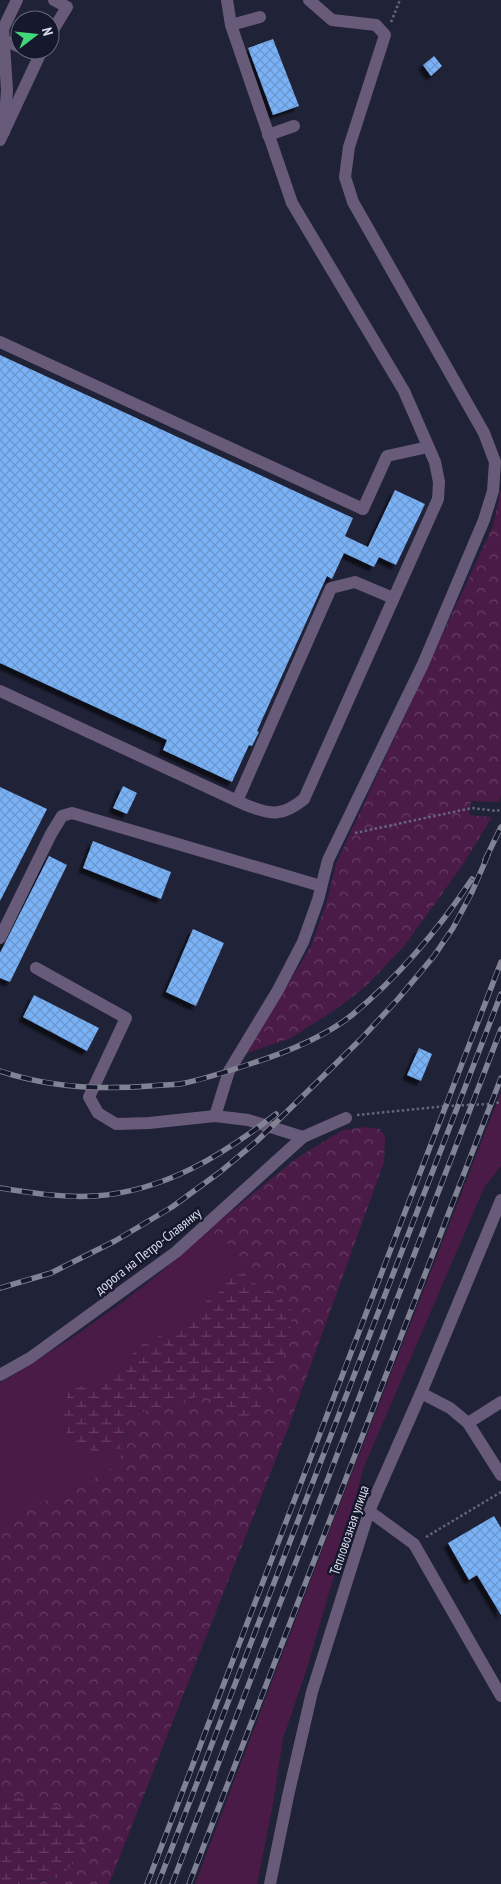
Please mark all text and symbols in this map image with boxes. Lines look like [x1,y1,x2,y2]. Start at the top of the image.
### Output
north arrow [10,10,60,60]
text: N [38,25,57,38]
street label: дорога на Петро-Славянку [91,1203,206,1298]
street label: Тепловозная улица [325,1483,373,1577]

